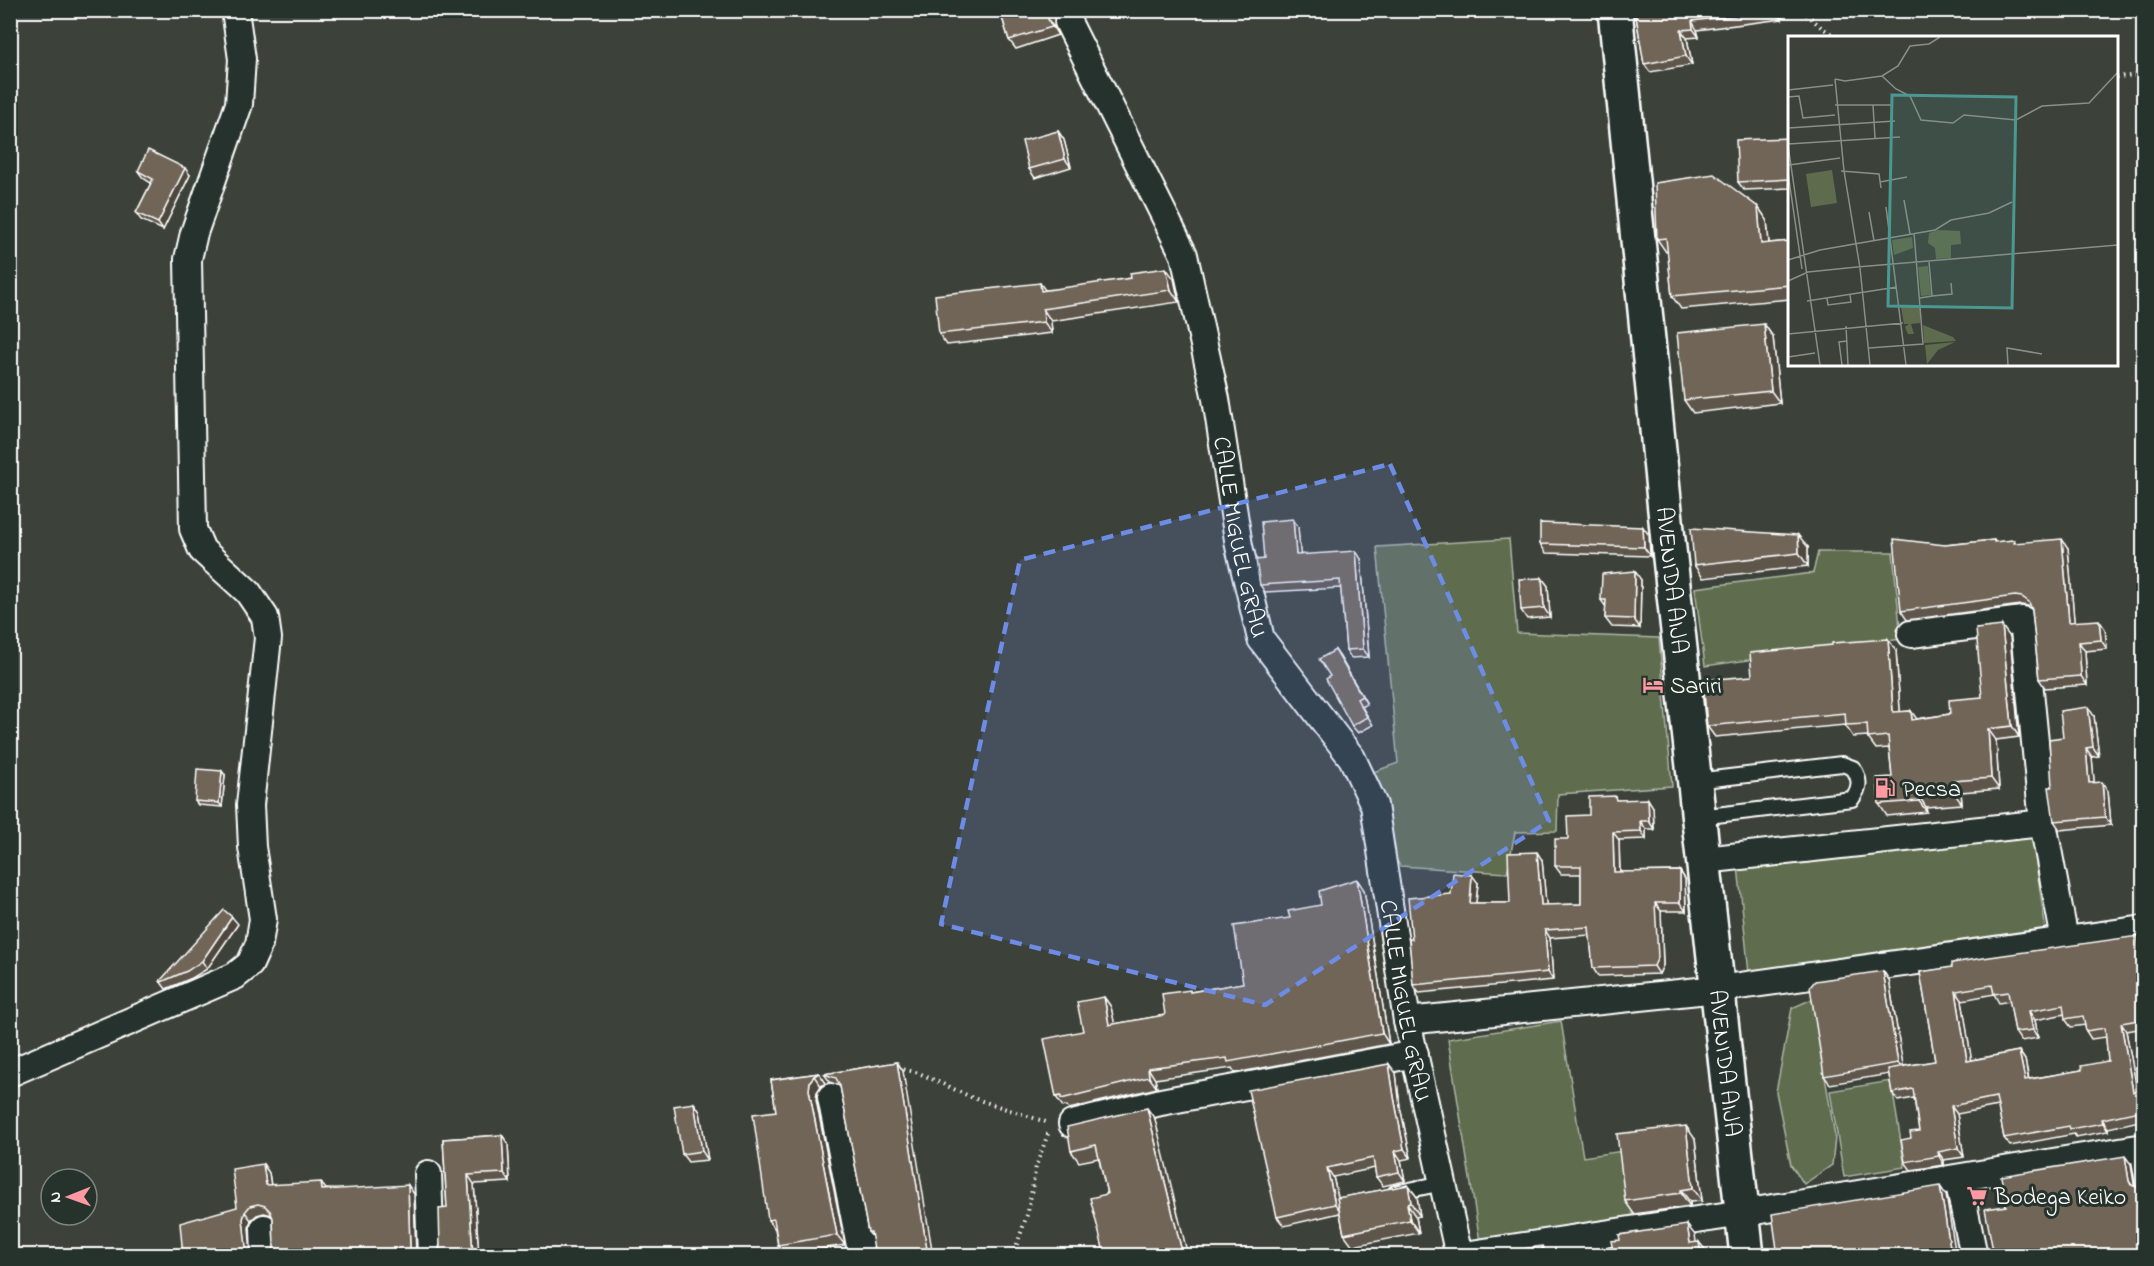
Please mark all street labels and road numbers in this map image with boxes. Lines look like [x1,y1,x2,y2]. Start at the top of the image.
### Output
street label: CALLE MIGUEL GRAU [1202,434,1275,642]
street label: AVENIDA AIJA [1645,505,1695,656]
street label: CALLE MIGUEL GRAU [1369,898,1439,1105]
street label: AVENIDA AIJA [1698,988,1749,1139]

